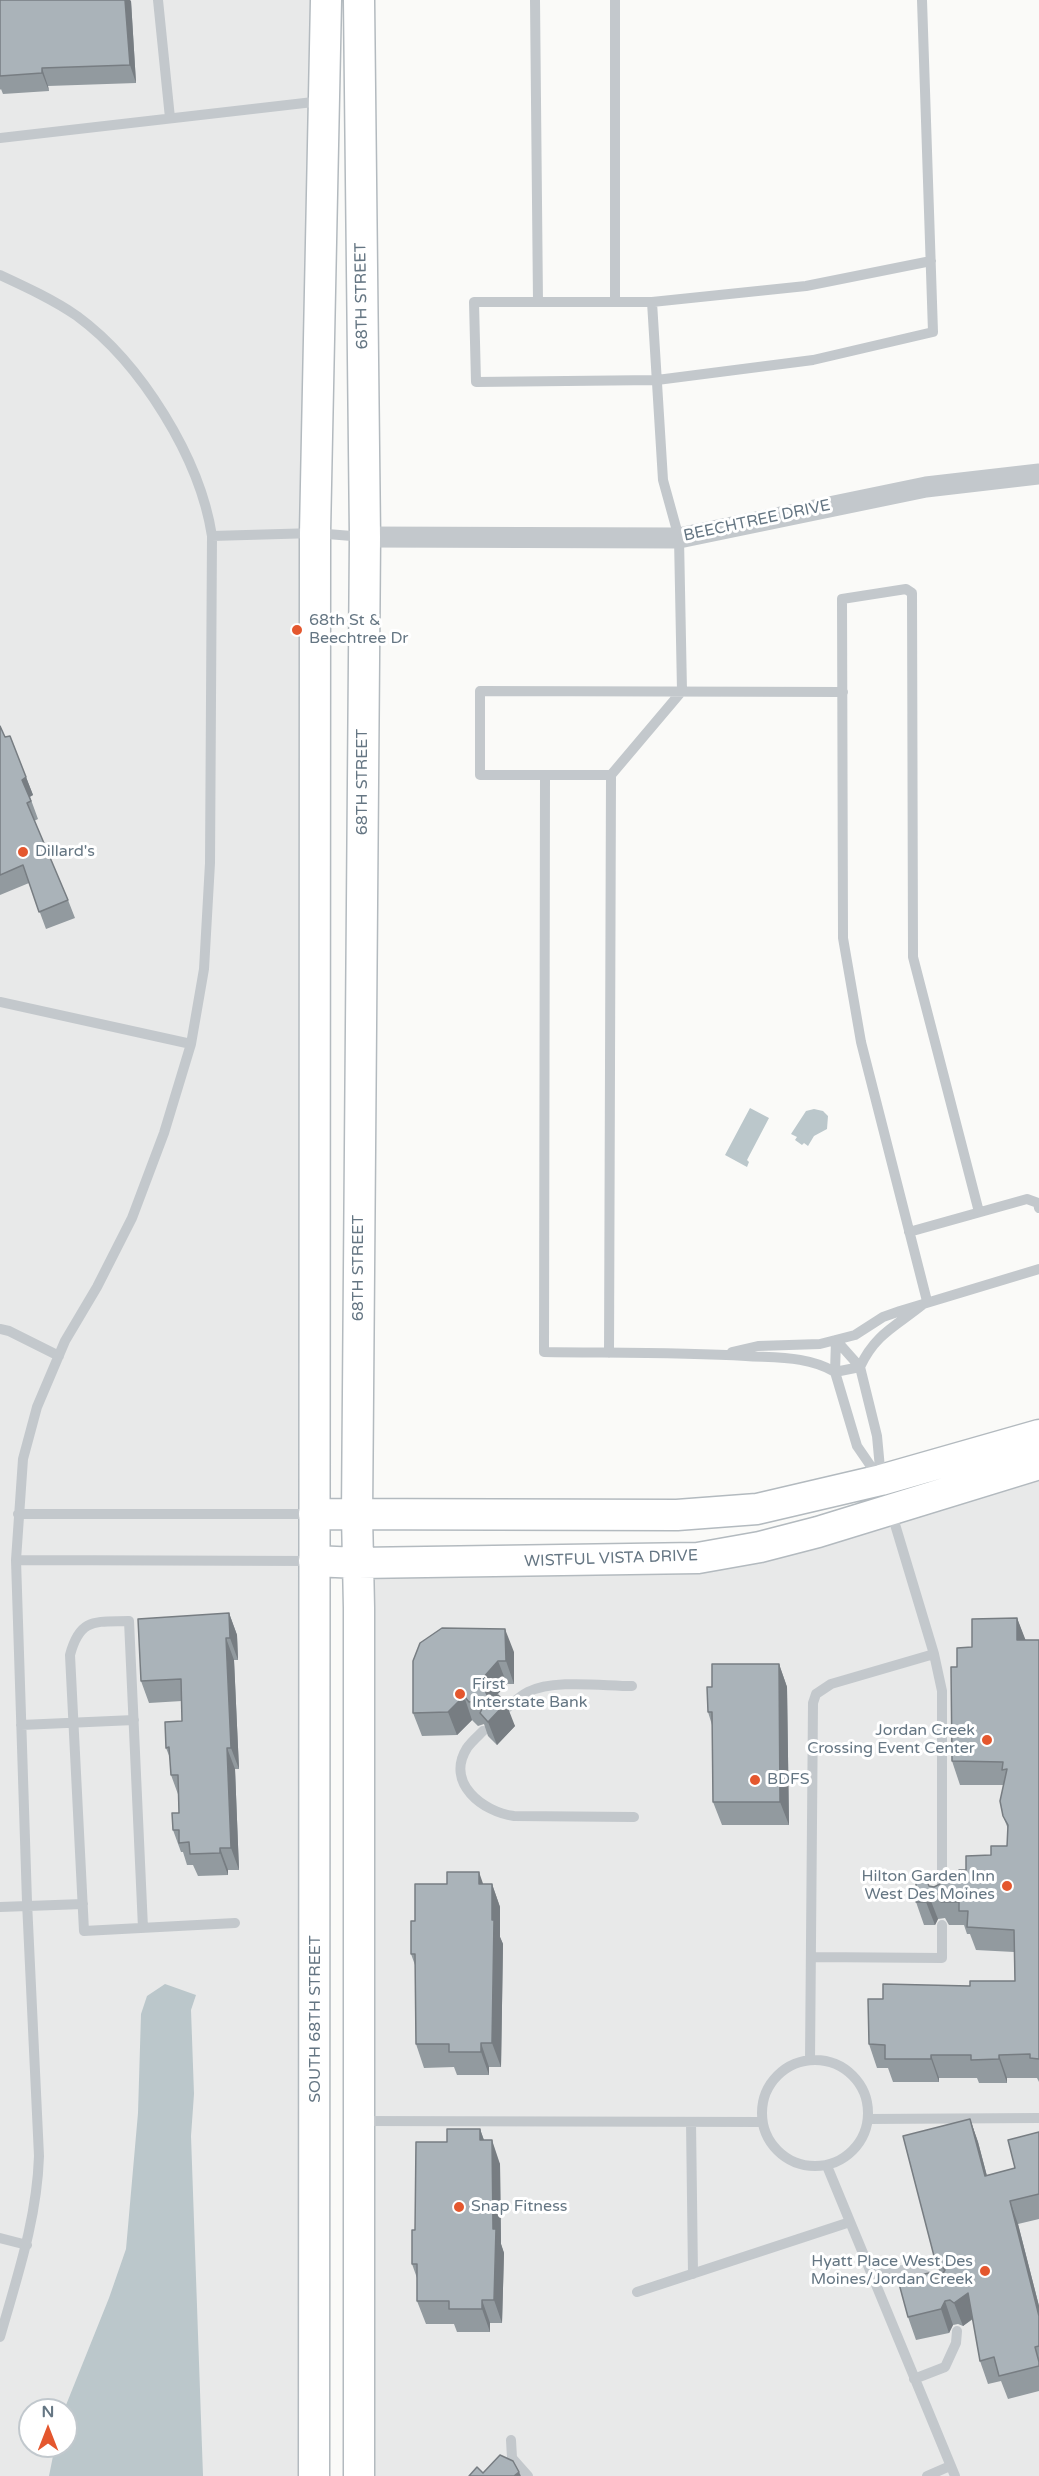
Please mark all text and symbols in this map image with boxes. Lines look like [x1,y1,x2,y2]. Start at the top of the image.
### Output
street label: 68TH STREET [351,243,373,349]
street label: BEECHTREE DRIVE [682,496,832,546]
place label: 68th St & Beechtree Dr [309,611,408,649]
marker: 68th St & Beechtree Dr [290,623,304,637]
street label: 68TH STREET [353,729,373,835]
place label: Dillard's [35,842,95,862]
marker: Dillard's [16,845,30,859]
street label: 68TH STREET [349,1215,369,1321]
street label: WISTFUL VISTA DRIVE [524,1546,698,1572]
place label: First Interstate Bank [472,1675,587,1713]
marker: First Interstate Bank [453,1687,467,1701]
place label: Jordan Creek Crossing Event Center [807,1721,975,1759]
marker: Jordan Creek Crossing Event Center [980,1733,994,1747]
place label: BDFS [767,1770,810,1790]
marker: BDFS [748,1773,762,1787]
place label: Hilton Garden Inn West Des Moines [862,1867,995,1905]
marker: Hilton Garden Inn West Des Moines [1000,1879,1014,1893]
street label: SOUTH 68TH STREET [306,1935,326,2103]
place label: Snap Fitness [471,2197,568,2217]
marker: Snap Fitness [452,2200,466,2214]
place label: Hyatt Place West Des Moines/Jordan Creek [811,2252,973,2290]
marker: Hyatt Place West Des Moines/Jordan Creek [978,2264,992,2278]
north arrow [18,2398,78,2458]
text: N [42,2402,54,2422]

